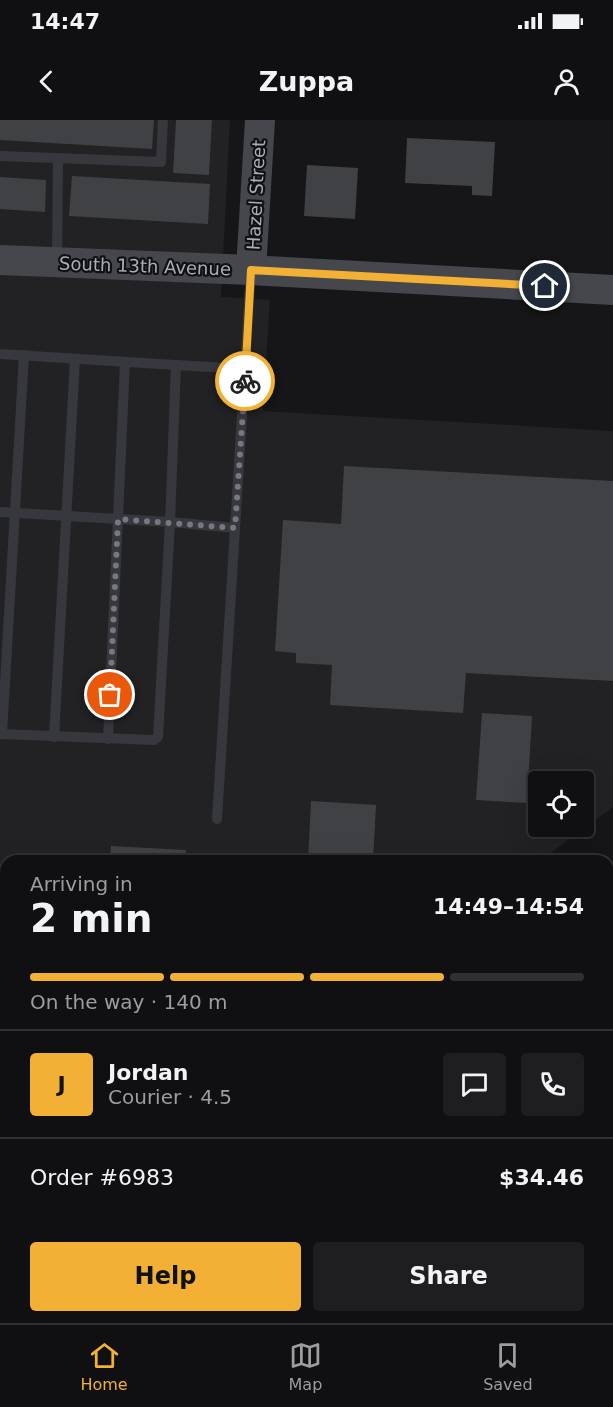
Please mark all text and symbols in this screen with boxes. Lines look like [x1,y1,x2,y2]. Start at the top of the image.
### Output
text: 14:47 [30,9,100,34]
icon: back [30,65,63,98]
icon: person [550,65,583,98]
text: Zuppa [259,66,354,97]
street label: Hazel Street [243,139,269,251]
street label: South 13th Avenue [59,253,231,279]
pin [519,260,570,311]
icon: home [528,269,561,302]
courier [215,351,275,411]
icon: bike [229,365,262,398]
pin [84,669,135,720]
icon: bag [93,678,126,711]
map controls [528,771,594,837]
button: locate [528,771,594,837]
text: Arriving in [30,872,133,896]
text: 14:49–14:54 [433,894,584,919]
text: 2 min [30,896,152,941]
text: On the way · 140 m [30,990,228,1014]
button: chat [443,1053,506,1116]
button: phone [521,1053,584,1116]
text: Jordan [108,1060,188,1085]
text: J [57,1072,66,1097]
text: Courier · 4.5 [108,1085,232,1109]
text: Order #6983 [30,1165,174,1190]
text: $34.46 [499,1165,584,1190]
button: Help [30,1242,301,1311]
button: Share [313,1242,584,1311]
tab: Home [80,1339,128,1394]
tab: Map [289,1339,322,1394]
tab: Saved [483,1339,533,1394]

